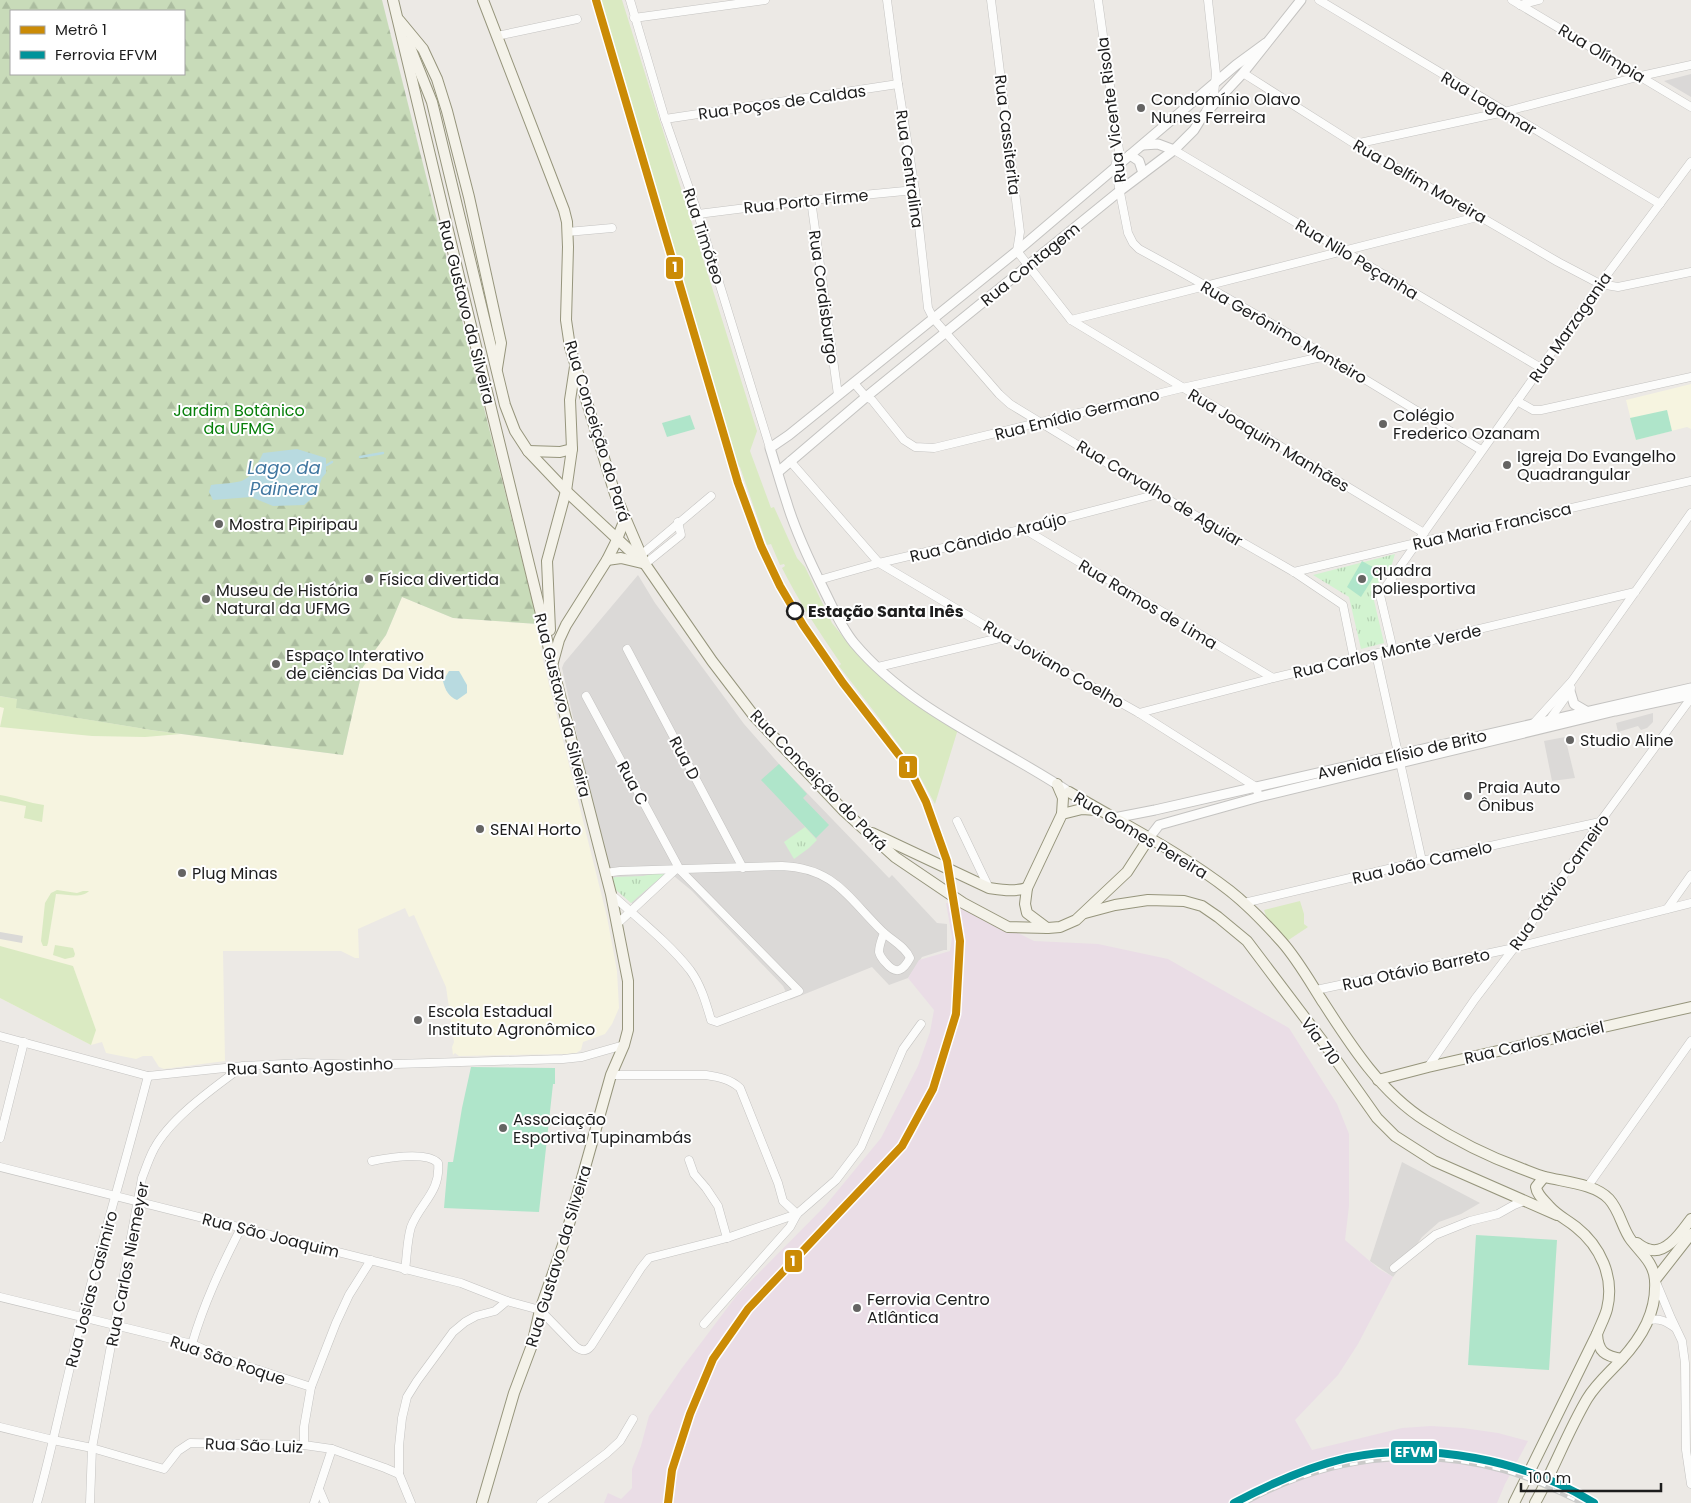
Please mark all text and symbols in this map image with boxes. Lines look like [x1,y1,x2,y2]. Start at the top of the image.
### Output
legend [10,10,185,75]
street label: Rua Olímpia [1554,18,1649,88]
text: Metrô 1 [55,19,107,40]
street label: Rua Vicente Risola [1091,36,1132,184]
text: Ferrovia EFVM [55,44,157,65]
street label: Rua Lagamar [1437,66,1541,141]
street label: Rua Cassiterita [989,74,1026,197]
street label: Rua Poços de Caldas [697,79,867,126]
place label: Condomínio Olavo Nunes Ferreira [1151,88,1301,129]
marker: Condomínio Olavo Nunes Ferreira [1135,102,1147,114]
street label: Rua Centralina [890,108,929,230]
street label: Rua Delfim Moreira [1349,134,1491,229]
street label: Rua Porto Firme [743,184,870,219]
street label: Rua Timóteo [677,185,730,287]
street label: Rua Nilo Peçanha [1291,214,1423,305]
street label: Rua Contagem [976,217,1085,312]
street label: Rua Gustavo da Silveira [432,218,501,407]
street label: Rua Cordisburgo [803,229,844,365]
line badge: 1 [665,256,684,280]
text: 1 [672,257,678,277]
street label: Rua Marzagania [1524,267,1617,387]
street label: Rua Gerônimo Monteiro [1196,275,1371,390]
street label: Rua Conceição do Pará [559,338,636,525]
street label: Rua Emídio Germano [992,383,1162,446]
street label: Rua Joaquim Manhães [1184,383,1354,498]
park label: Jardim Botânico da UFMG [173,399,305,440]
place label: Colégio Frederico Ozanam [1393,404,1540,445]
marker: Colégio Frederico Ozanam [1377,418,1389,430]
street label: Rua Carvalho de Aguiar [1072,435,1247,552]
place label: Igreja Do Evangelho Quadrangular [1517,445,1676,486]
water label: Lago da Painera [247,455,321,501]
marker: Igreja Do Evangelho Quadrangular [1501,459,1513,471]
street label: Rua Maria Francisca [1410,497,1574,556]
street label: Rua Cândido Araújo [907,507,1069,568]
place label: Mostra Pipiripau [229,513,358,536]
marker: Mostra Pipiripau [213,518,225,530]
street label: Rua Ramos de Lima [1074,554,1221,655]
place label: quadra poliesportiva [1372,559,1476,600]
place label: Física divertida [379,568,499,591]
marker: Física divertida [363,573,375,585]
marker: quadra poliesportiva [1356,573,1368,585]
place label: Museu de História Natural da UFMG [216,579,358,620]
marker: Museu de História Natural da UFMG [200,593,212,605]
place label: Estação Santa Inês [808,600,964,623]
marker: Estação Santa Inês [786,602,804,620]
street label: Rua Gustavo da Silveira [528,611,597,800]
street label: Rua Joviano Coelho [979,615,1128,714]
street label: Rua Carlos Monte Verde [1291,619,1484,684]
place label: Espaço Interativo de ciências Da Vida [286,644,445,685]
marker: Espaço Interativo de ciências Da Vida [270,658,282,670]
street label: Rua Conceição do Pará [745,704,892,856]
street label: Avenida Elísio de Brito [1315,724,1489,785]
place label: Studio Aline [1580,729,1674,752]
street label: Rua D [664,732,706,784]
marker: Studio Aline [1564,734,1576,746]
line badge: 1 [898,755,918,779]
street label: Rua C [611,757,654,810]
text: 1 [905,757,911,777]
place label: Praia Auto Ônibus [1478,776,1560,817]
street label: Rua Gomes Pereira [1069,786,1212,885]
marker: Praia Auto Ônibus [1462,790,1474,802]
street label: Rua Otávio Carneiro [1504,810,1615,955]
place label: SENAI Horto [490,818,581,841]
marker: SENAI Horto [474,823,486,835]
street label: Rua João Camelo [1350,835,1494,890]
place label: Plug Minas [192,862,278,885]
marker: Plug Minas [176,867,188,879]
street label: Rua Otávio Barreto [1340,943,1492,996]
place label: Escola Estadual Instituto Agronômico [428,1000,595,1041]
street label: Via 710 [1295,1013,1346,1070]
marker: Escola Estadual Instituto Agronômico [412,1014,424,1026]
street label: Rua Carlos Maciel [1462,1015,1606,1070]
street label: Rua Santo Agostinho [226,1052,394,1081]
place label: Associação Esportiva Tupinambás [513,1108,692,1149]
marker: Associação Esportiva Tupinambás [497,1122,509,1134]
street label: Rua Gustavo da Silveira [520,1162,597,1350]
street label: Rua Carlos Niemeyer [100,1180,155,1348]
street label: Rua São Joaquim [200,1207,342,1264]
street label: Rua Josias Casimiro [59,1208,124,1370]
line badge: 1 [784,1249,803,1273]
text: 1 [790,1251,796,1271]
place label: Ferrovia Centro Atlântica [867,1288,990,1329]
marker: Ferrovia Centro Atlântica [851,1302,863,1314]
street label: Rua São Roque [167,1330,289,1391]
street label: Rua São Luiz [205,1432,303,1459]
line badge: EFVM [1390,1440,1438,1464]
text: EFVM [1395,1442,1433,1462]
scale bar [1521,1460,1661,1492]
text: 100 m [1528,1467,1571,1488]

